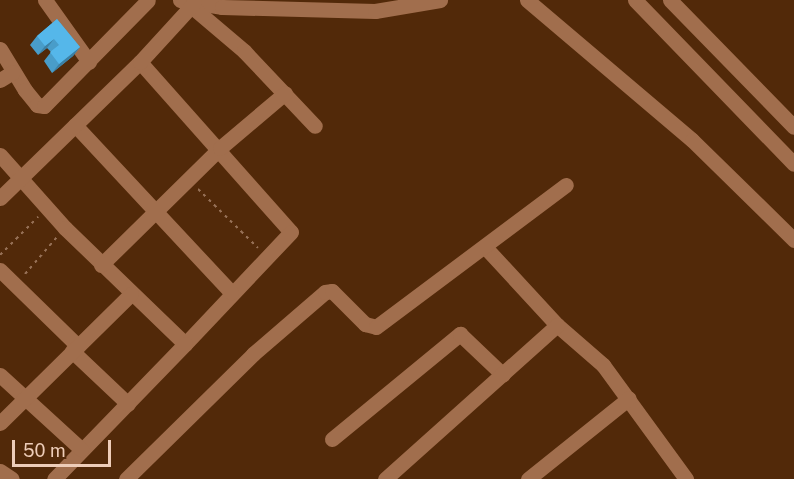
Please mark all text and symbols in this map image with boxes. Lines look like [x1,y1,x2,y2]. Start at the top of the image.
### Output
scale bar [15,428,114,466]
text: 50 m [23,440,66,461]

